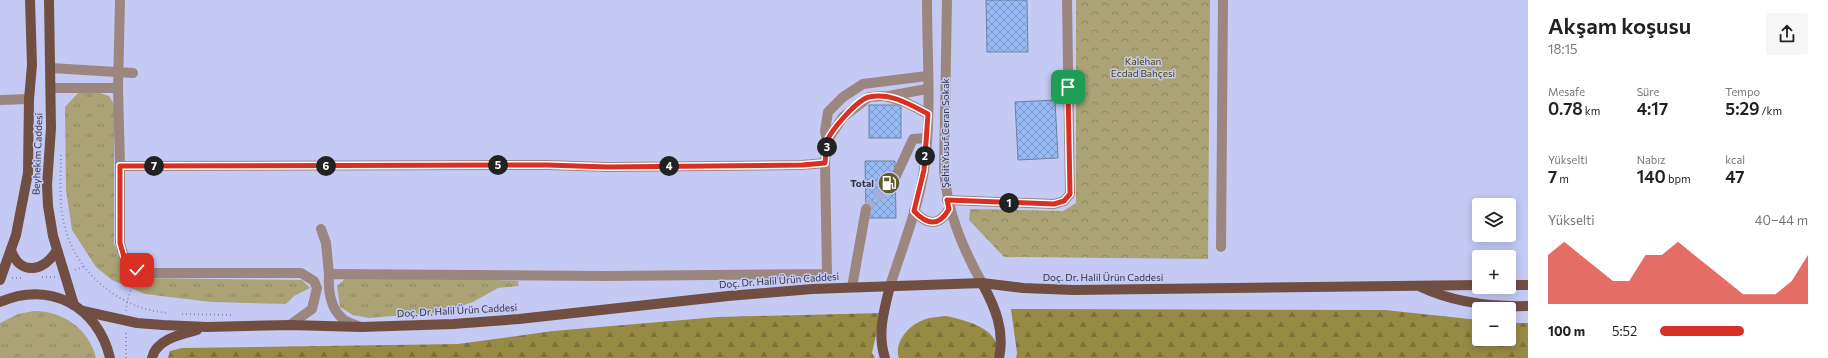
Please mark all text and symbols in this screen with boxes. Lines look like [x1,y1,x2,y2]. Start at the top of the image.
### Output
text: Akşam koşusu [1548,12,1691,39]
button: share [1766,13,1808,55]
text: 18:15 [1548,41,1578,57]
park label: Kalehan Ecdad Bahçesi [1111,55,1175,79]
pin [1051,70,1085,104]
icon: arrive [1057,76,1079,98]
street label: Şehit Yusuf Ceran Sokak [939,78,951,188]
text: Mesafe [1548,85,1585,98]
text: Süre [1637,85,1659,98]
text: Tempo [1725,85,1760,98]
text: 0.78 [1548,98,1583,119]
text: 4:17 [1637,98,1668,119]
text: 5:29 [1725,98,1759,119]
text: km [1583,104,1600,117]
text: /km [1759,104,1782,117]
street label: Beyhekim Caddesi [30,113,44,195]
pin: 3 [817,137,837,157]
text: 3 [824,140,830,153]
pin: 2 [915,146,935,166]
text: 2 [922,149,928,162]
text: Yükselti [1548,153,1588,166]
text: Nabız [1637,153,1666,166]
text: kcal [1725,153,1745,166]
pin: 5 [488,155,508,175]
pin: 7 [144,156,164,176]
pin: 6 [316,156,336,176]
pin: 4 [659,156,679,176]
text: 5 [495,158,501,171]
text: 7 [151,159,157,172]
text: 6 [323,159,329,172]
text: 4 [666,159,672,172]
text: 7 [1548,166,1557,187]
text: 140 [1637,166,1666,187]
text: 47 [1725,166,1745,187]
fuel station icon: Total [876,170,902,196]
text: m [1557,172,1569,185]
text: bpm [1666,172,1691,185]
place label: Total [850,177,874,189]
pin: 1 [999,193,1019,213]
text: 1 [1007,196,1011,209]
map controls [1472,198,1516,346]
button: layers [1472,198,1516,242]
text: Yükselti [1548,212,1595,228]
text: 40–44 m [1755,212,1808,228]
button: + [1472,250,1516,294]
pin [120,253,154,287]
icon: check [126,259,148,281]
street label: Doç. Dr. Halil Ürün Caddesi [718,270,840,290]
street label: Doç. Dr. Halil Ürün Caddesi [1043,271,1163,283]
street label: Doç. Dr. Halil Ürün Caddesi [396,301,518,319]
button: − [1472,302,1516,346]
text: 100 m [1548,323,1585,339]
text: 5:52 [1612,323,1637,339]

